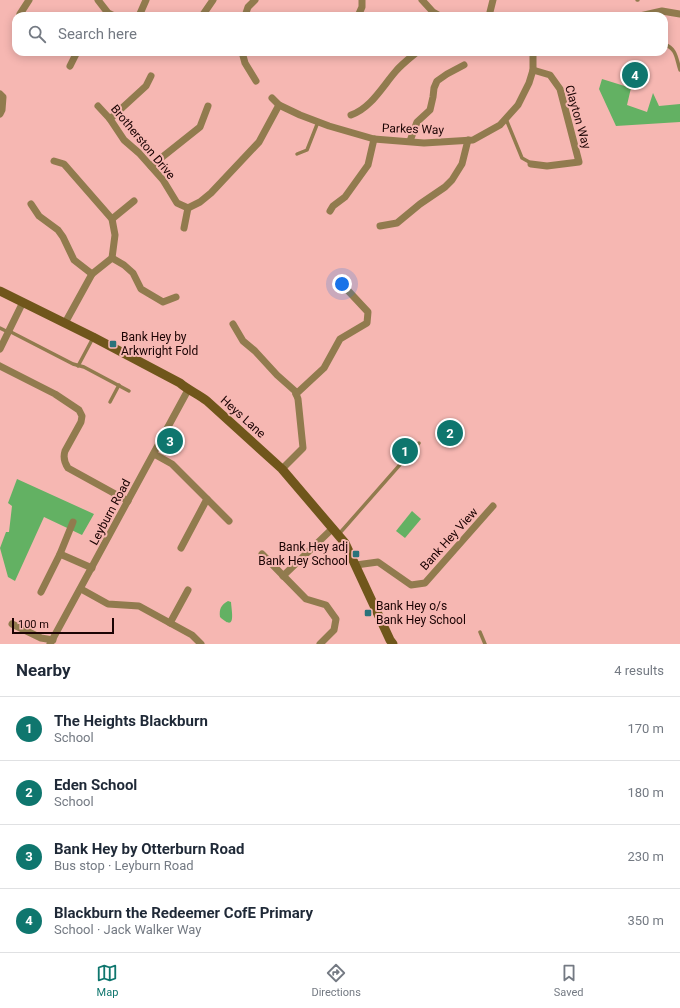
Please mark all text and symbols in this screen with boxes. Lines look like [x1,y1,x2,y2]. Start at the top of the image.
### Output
search box [12,12,668,56]
icon: search [26,23,48,45]
text: Search here [58,25,137,43]
pin: 4 [622,60,648,90]
street label: Clayton Way [562,84,594,151]
street label: Brotherston Drive [108,102,178,182]
street label: Parkes Way [382,121,445,137]
your location [332,274,352,294]
place label: Bank Hey by Arkwright Fold [121,330,198,358]
marker: Bank Hey by Arkwright Fold [108,339,118,349]
street label: Heys Lane [218,393,268,441]
pin: 2 [437,418,463,448]
pin: 3 [157,426,183,456]
pin: 1 [392,436,418,466]
street label: Leyburn Road [87,476,133,548]
street label: Bank Hey View [417,505,481,573]
place label: Bank Hey adj Bank Hey School [258,540,348,568]
marker: Bank Hey adj Bank Hey School [351,549,361,559]
place label: Bank Hey o/s Bank Hey School [376,599,466,627]
marker: Bank Hey o/s Bank Hey School [363,608,373,618]
scale bar [12,616,114,635]
text: 100 m [18,618,49,631]
text: Nearby [16,660,71,680]
text: 4 results [614,663,664,678]
text: The Heights Blackburn [54,712,208,730]
text: 1 [25,721,33,736]
text: 170 m [627,721,664,736]
text: School [54,730,94,745]
text: Eden School [54,776,137,794]
text: 2 [25,785,33,800]
text: 180 m [627,785,664,800]
text: School [54,794,94,809]
text: Bank Hey by Otterburn Road [54,840,244,858]
text: 3 [25,849,33,864]
text: 230 m [627,849,664,864]
text: Bus stop · Leyburn Road [54,858,194,873]
text: Blackburn the Redeemer CofE Primary [54,904,313,922]
text: 4 [25,913,33,928]
text: 350 m [627,913,664,928]
text: School · Jack Walker Way [54,922,201,937]
tab: Map [96,962,118,999]
tab: Directions [311,962,361,999]
tab: Saved [554,962,584,999]

